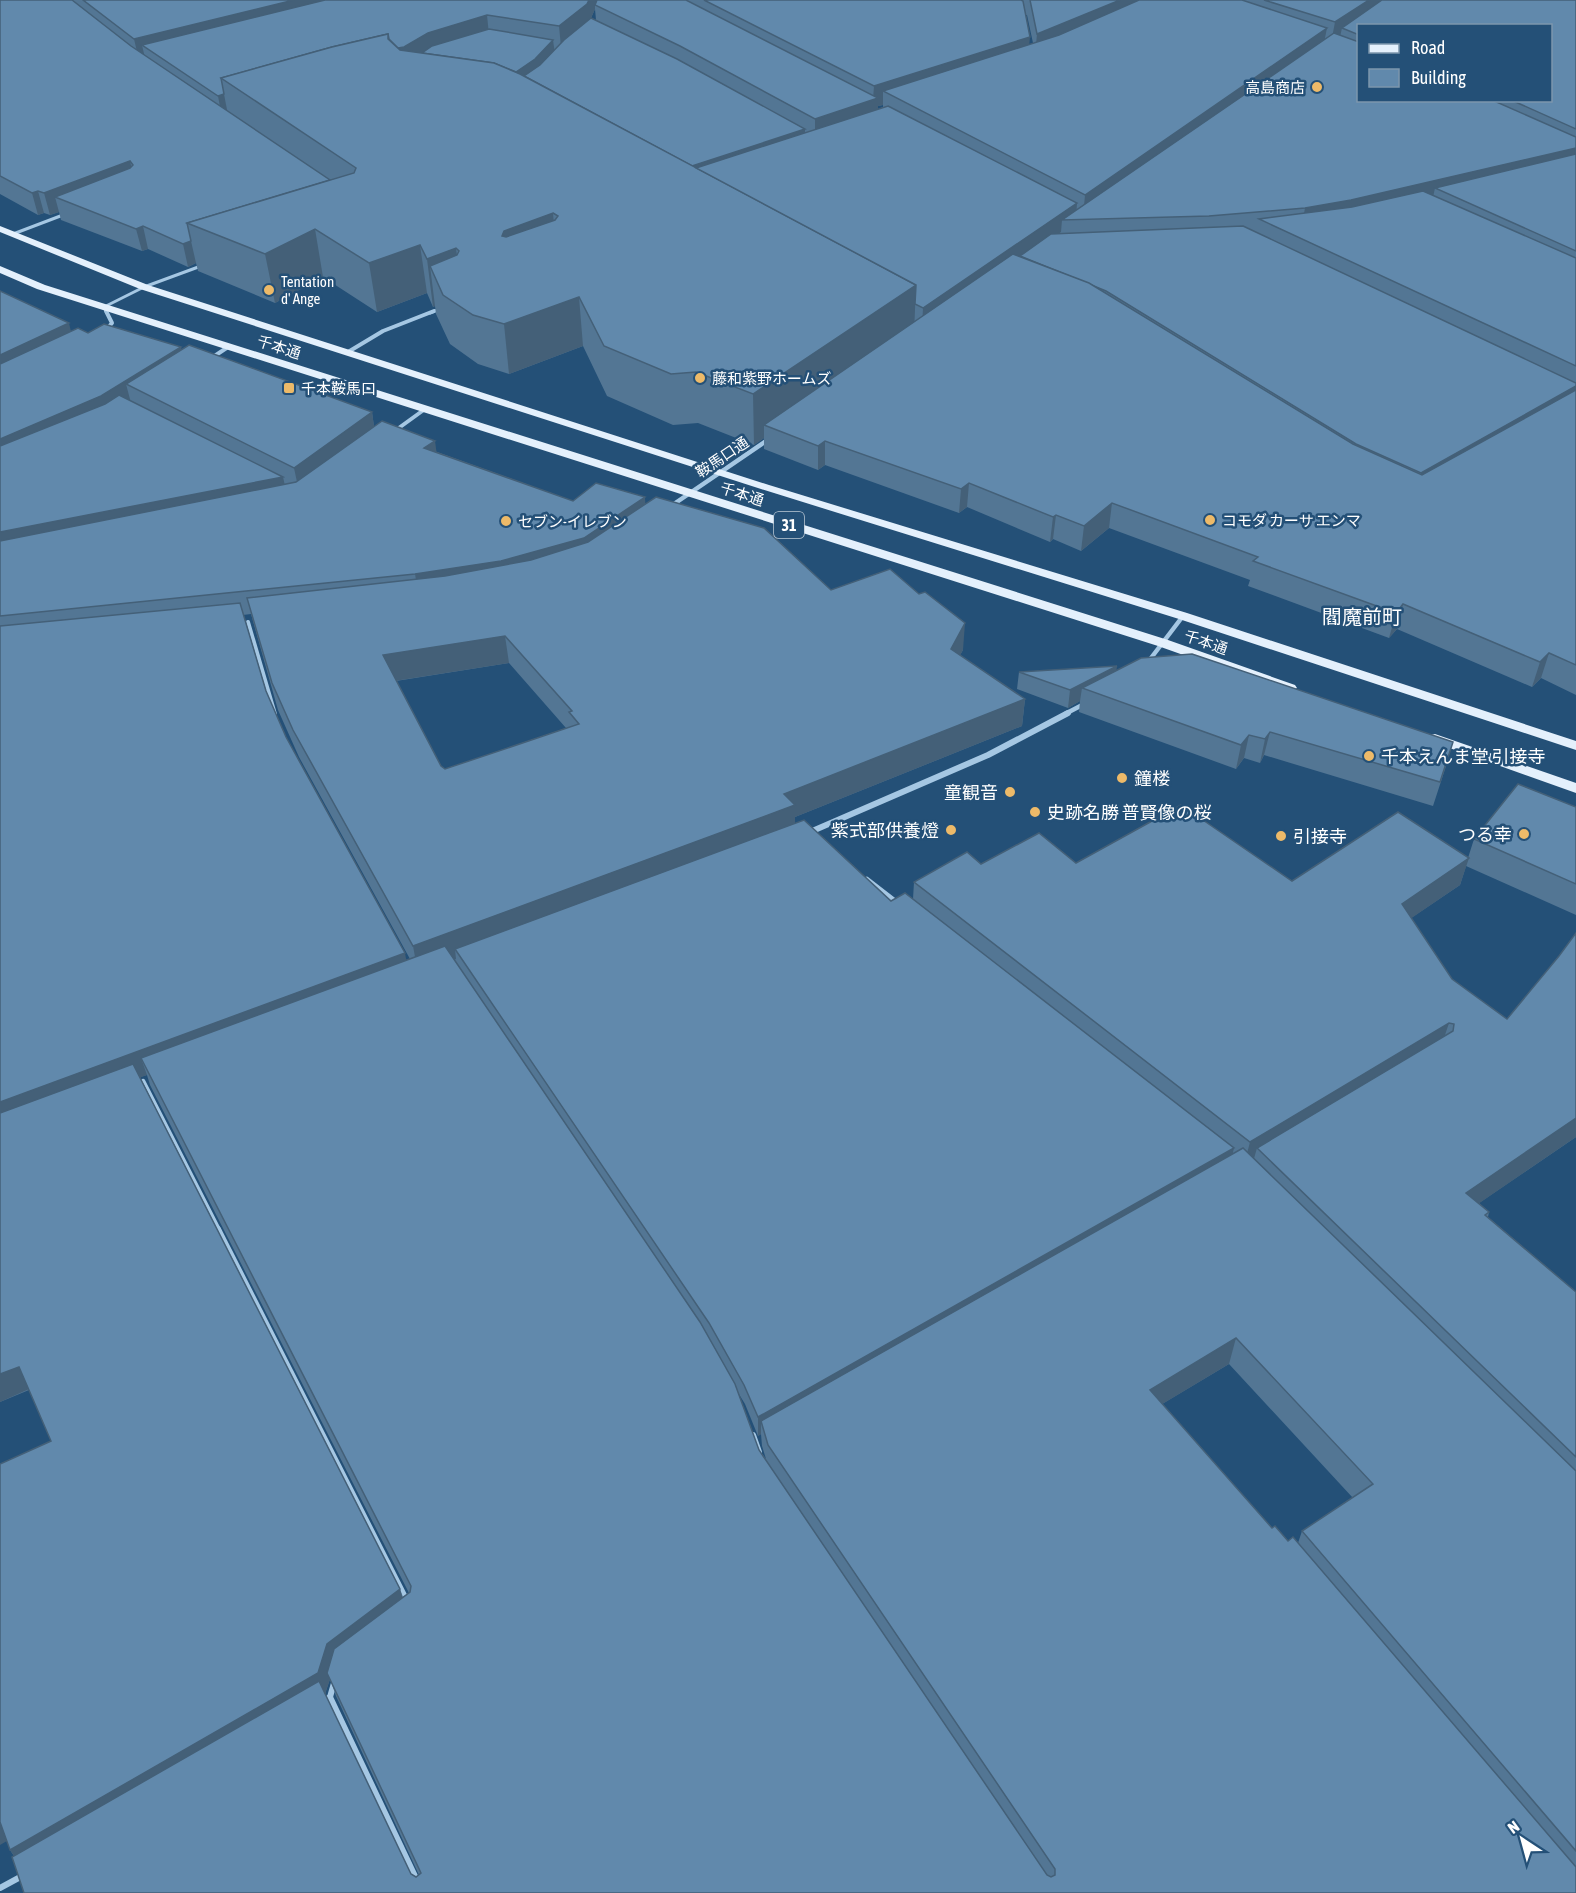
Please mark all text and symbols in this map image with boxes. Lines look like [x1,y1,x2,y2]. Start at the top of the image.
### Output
legend [1357,24,1552,102]
text: Road [1411,37,1445,58]
text: Building [1411,67,1466,88]
place label: 高島商店 [1245,79,1305,96]
marker: 高島商店 [1310,80,1324,94]
place label: Tentation d' Ange [281,273,334,307]
marker: Tentation d' Ange [262,283,276,297]
street label: 千本通 [255,332,303,362]
place label: 藤和紫野ホームズ [712,370,832,387]
marker: 藤和紫野ホームズ [693,371,707,385]
place label: 千本鞍馬口 [301,380,376,397]
marker: 千本鞍馬口 [282,381,296,395]
street label: 鞍馬口通 [692,433,752,481]
street label: 千本通 [718,479,766,509]
road number: 31 [774,512,804,538]
place label: コモダ カーサ エンマ [1222,512,1361,529]
place label: セブン-イレブン [518,513,627,530]
marker: コモダ カーサ エンマ [1203,513,1217,527]
marker: セブン-イレブン [499,514,513,528]
district label: 閻魔前町 [1322,605,1402,628]
street label: 千本通 [1182,627,1230,657]
place label: 千本えんま堂 引接寺 [1381,746,1545,767]
marker: 千本えんま堂 引接寺 [1362,749,1376,763]
place label: 鐘楼 [1134,768,1170,789]
marker: 鐘楼 [1115,771,1129,785]
place label: 童観音 [944,782,998,803]
marker: 童観音 [1003,785,1017,799]
place label: 史跡名勝 普賢像の桜 [1047,802,1211,823]
marker: 史跡名勝 普賢像の桜 [1028,805,1042,819]
place label: 紫式部供養燈 [831,820,939,841]
marker: 紫式部供養燈 [944,823,958,837]
place label: つる幸 [1458,824,1512,845]
place label: 引接寺 [1293,826,1347,847]
marker: つる幸 [1517,827,1531,841]
marker: 引接寺 [1274,829,1288,843]
north arrow [1492,1809,1552,1869]
text: N [1504,1817,1522,1837]

